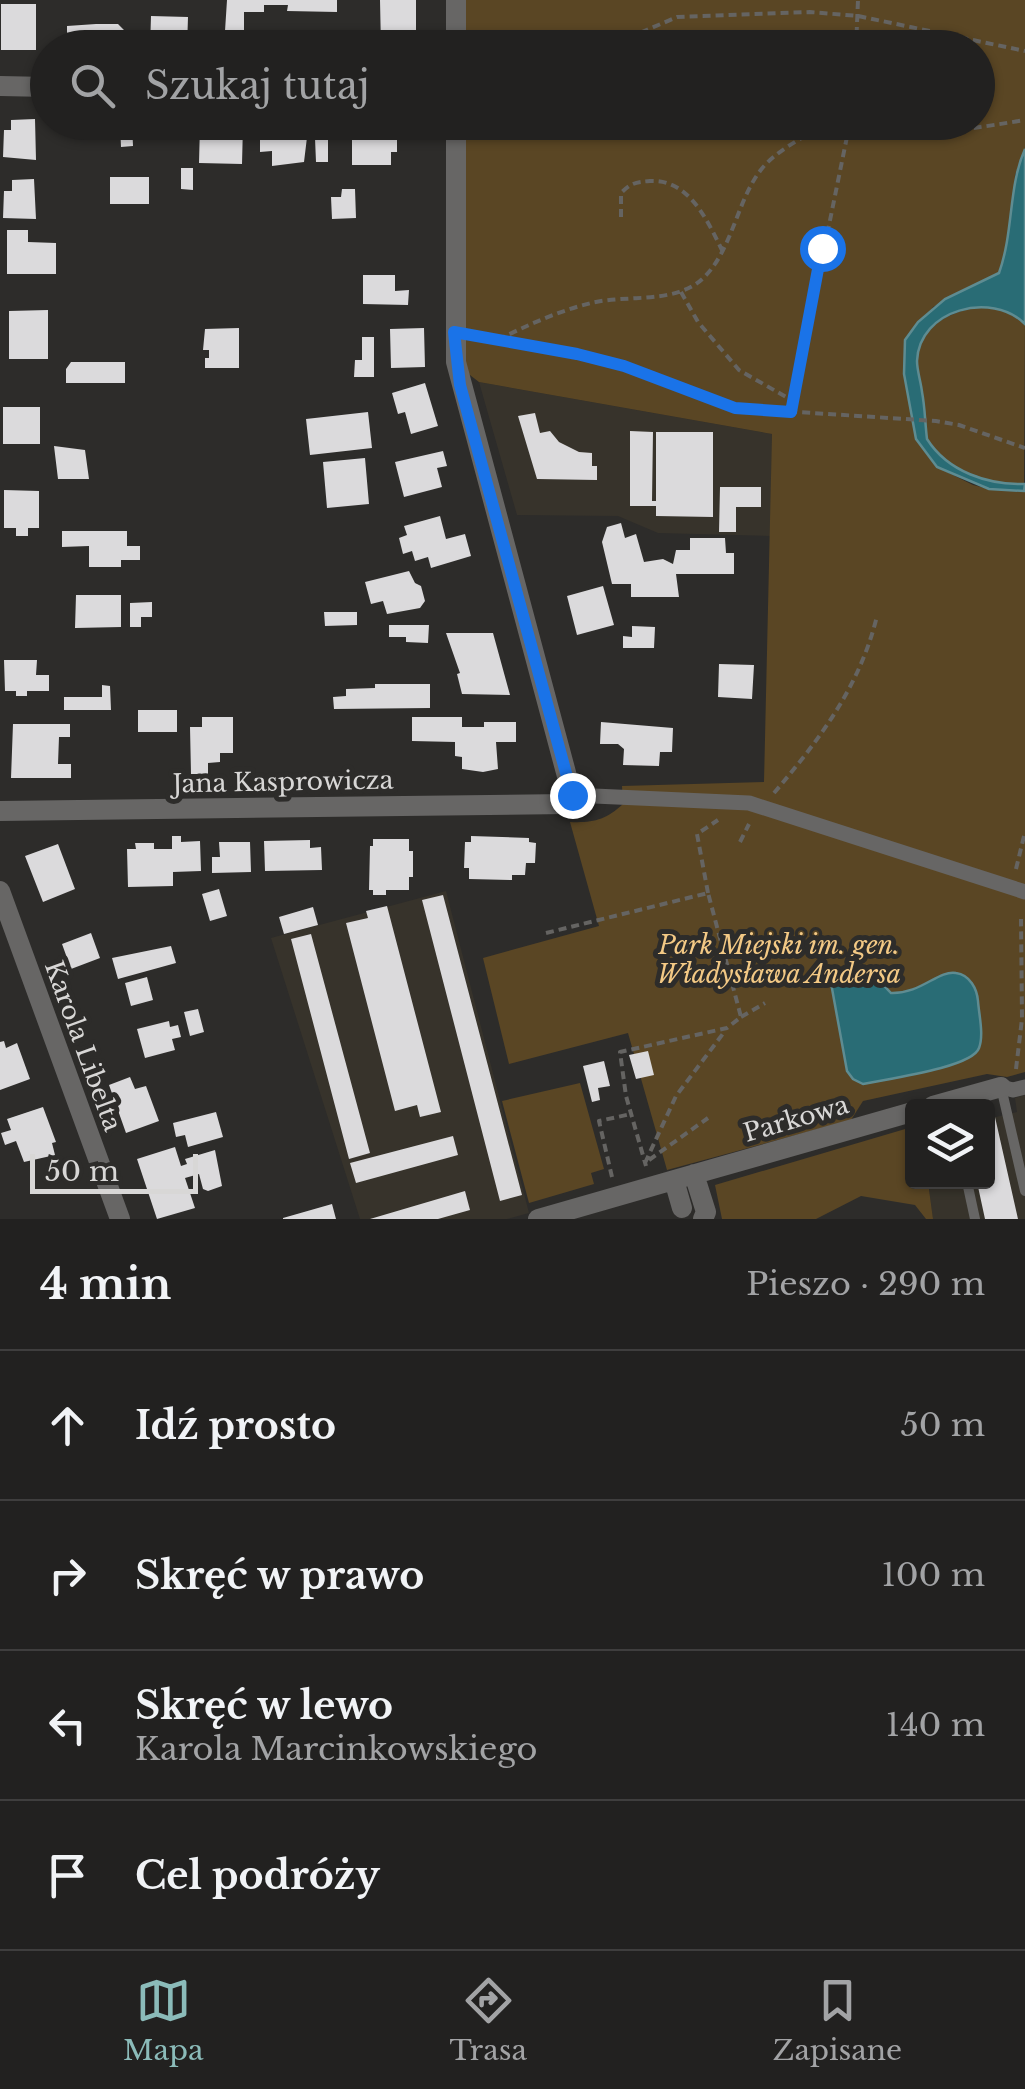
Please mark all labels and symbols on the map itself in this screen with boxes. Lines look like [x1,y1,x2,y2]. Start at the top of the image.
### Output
route start [800,226,846,272]
street label: Jana Kasprowicza [169,765,394,799]
route end [550,773,596,819]
park label: Park Miejski im. gen. Władysława Andersa [657,930,901,990]
street label: Karola Libelta [38,957,128,1136]
street label: Parkowa [740,1089,852,1149]
scale bar [30,1149,198,1194]

